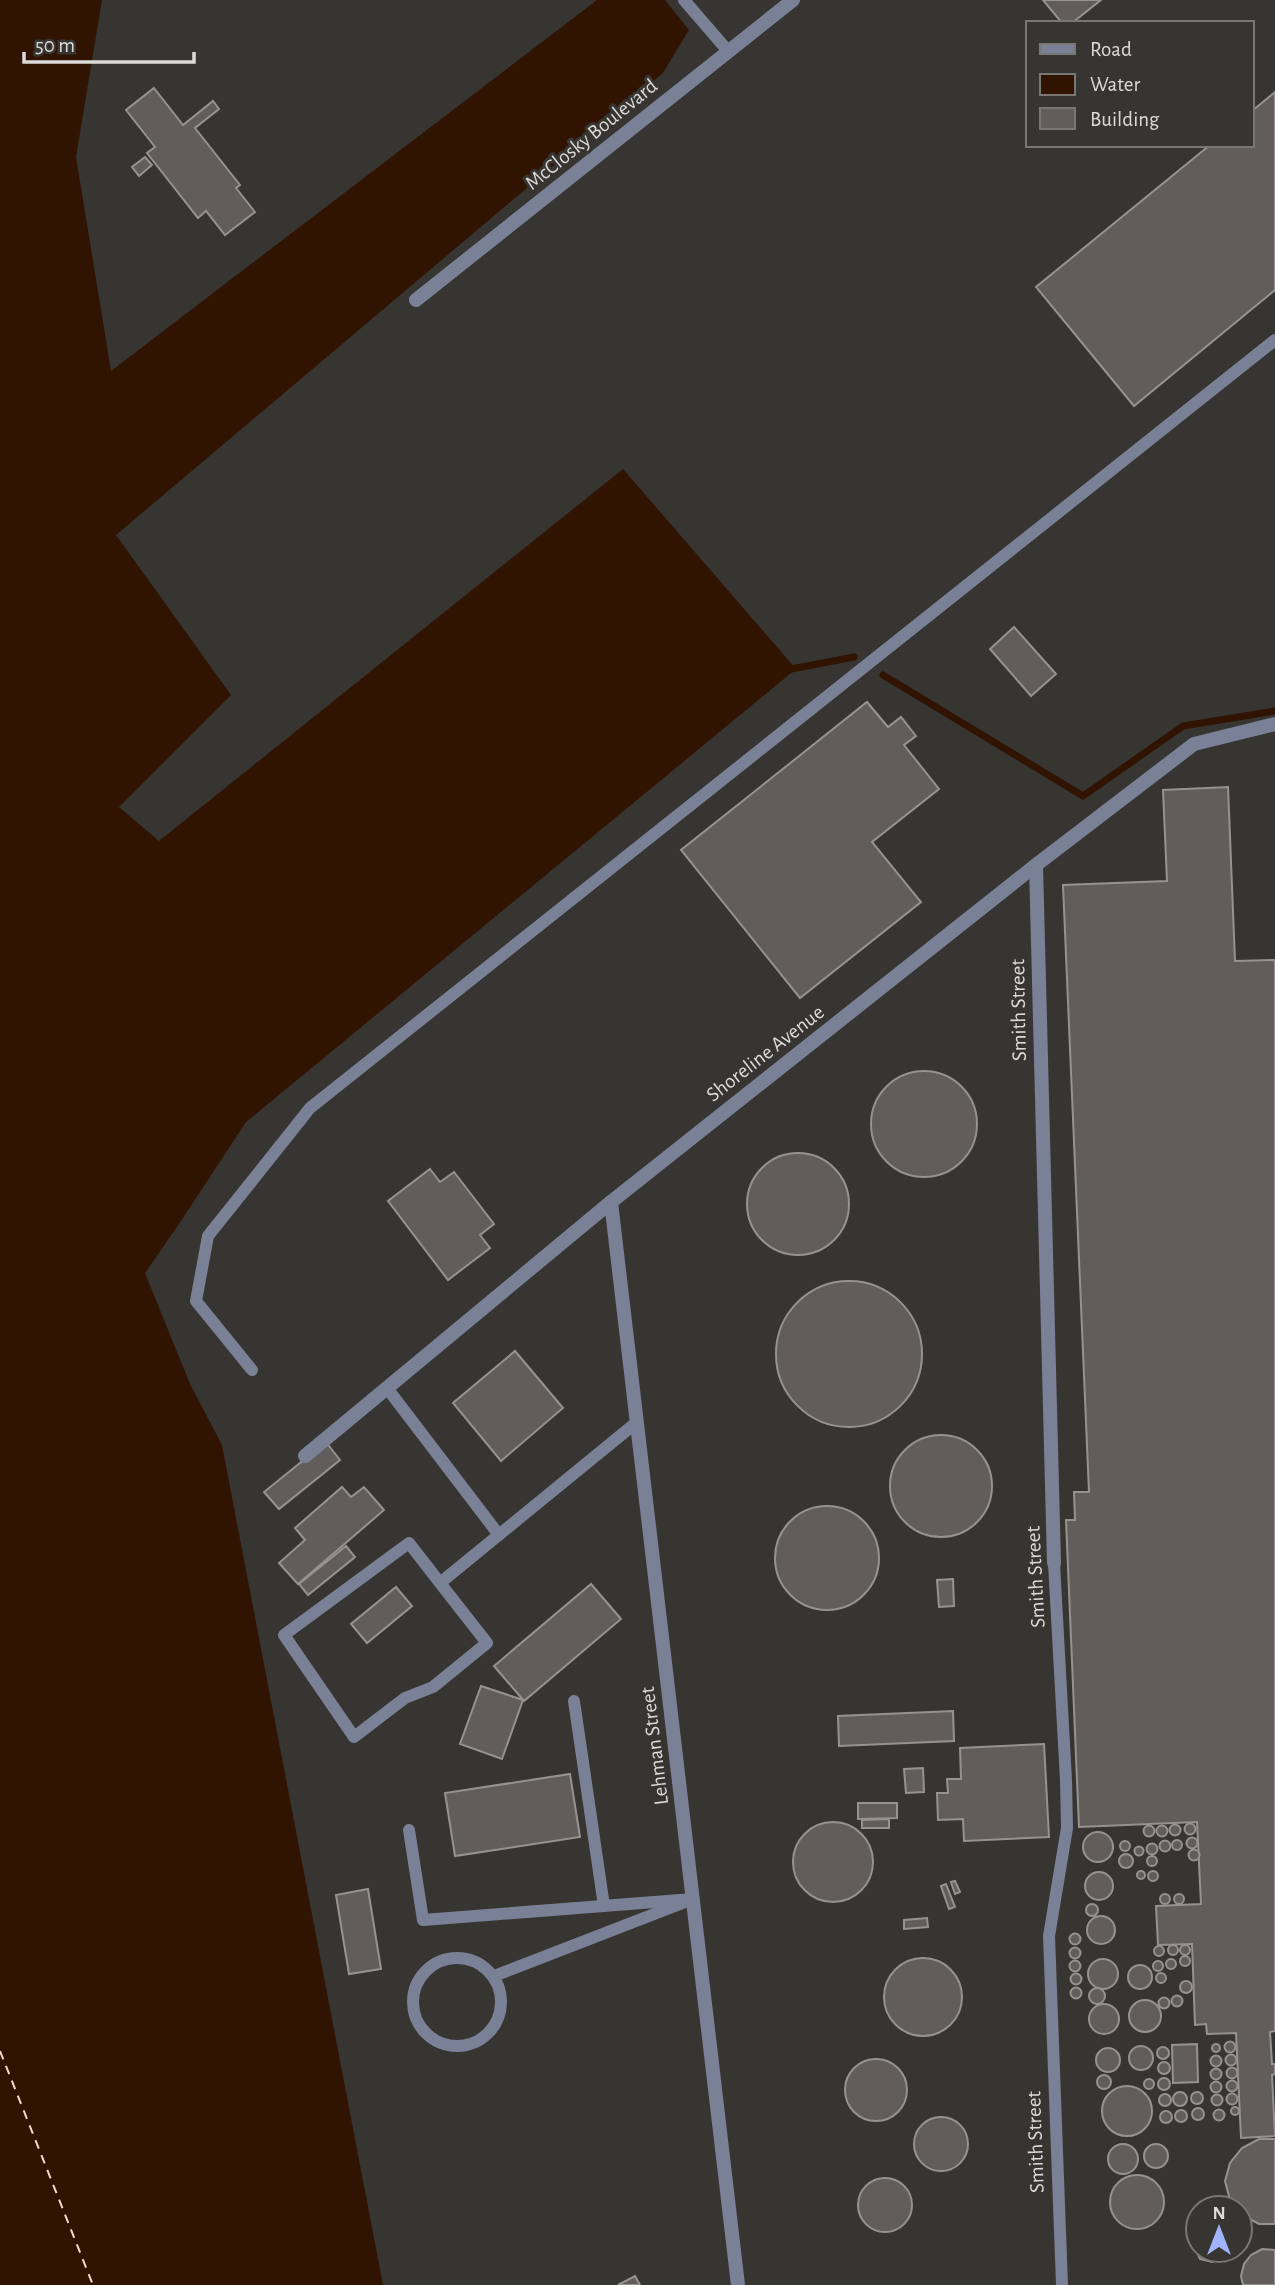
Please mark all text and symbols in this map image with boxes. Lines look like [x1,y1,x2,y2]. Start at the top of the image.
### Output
scale bar [24,21,194,65]
legend [1026,21,1254,147]
text: 50 m [35,35,75,56]
text: Road [1090,39,1132,60]
text: Water [1090,74,1140,95]
street label: McClosky Boulevard [521,75,661,194]
text: Building [1090,109,1160,130]
street label: Smith Street [1007,958,1030,1061]
street label: Shoreline Avenue [703,1001,828,1106]
street label: Smith Street [1022,1525,1049,1629]
street label: Lehman Street [637,1685,672,1806]
street label: Smith Street [1023,2090,1048,2193]
north arrow [1184,2194,1254,2264]
text: N [1212,2204,1226,2223]

